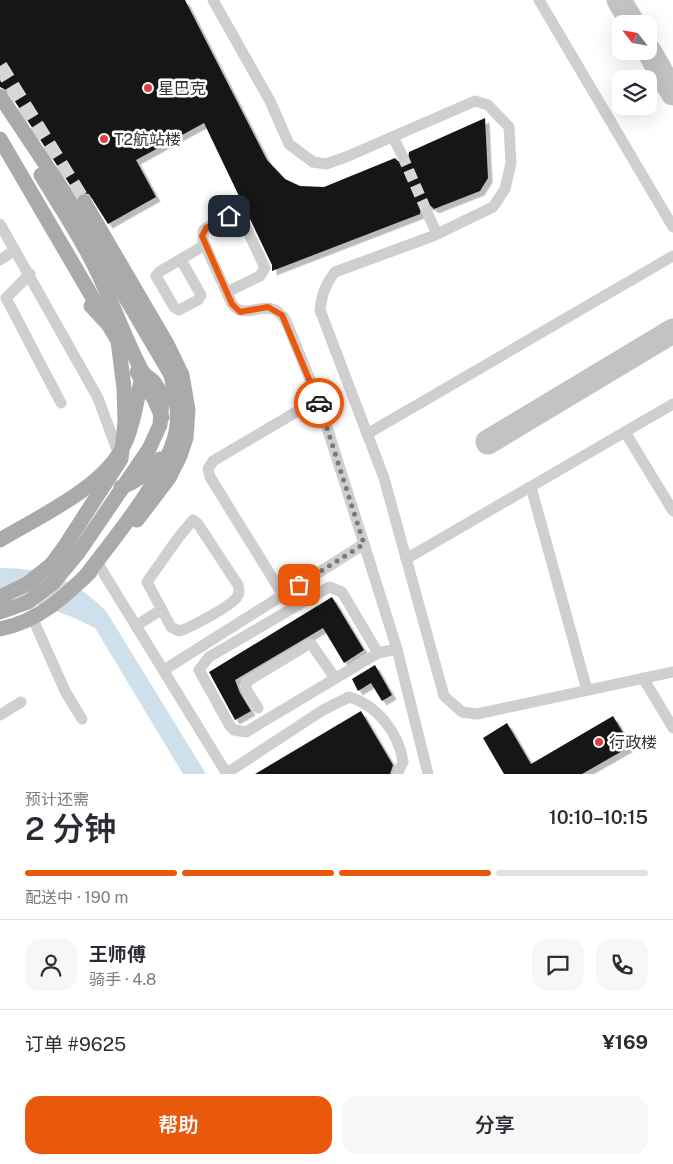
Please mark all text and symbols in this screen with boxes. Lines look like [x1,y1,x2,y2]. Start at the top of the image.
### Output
north arrow [612,15,658,60]
map controls [612,15,657,115]
button: layers [612,70,657,115]
place label: 星巴克 [158,79,206,98]
marker: 星巴克 [142,82,154,94]
place label: T2航站楼 [114,130,181,149]
marker: T2航站楼 [98,133,110,145]
pin [208,195,250,237]
icon: home [215,202,243,230]
courier [294,378,344,428]
icon: car [305,389,333,417]
pin [278,564,320,606]
icon: bag [285,571,313,599]
place label: 行政楼 [609,733,657,752]
marker: 行政楼 [593,736,605,748]
text: 预计还需 [25,790,89,809]
text: 10:10–10:15 [549,806,648,828]
text: 2 分钟 [25,810,116,847]
text: 配送中 · 190 m [25,888,128,907]
button: person [25,939,77,991]
button: chat [532,939,584,991]
button: phone [596,939,648,991]
text: 王师傅 [89,943,146,965]
text: 骑手 · 4.8 [89,970,156,989]
text: ¥169 [602,1031,648,1053]
text: 订单 #9625 [25,1033,126,1055]
button: 帮助 [25,1096,332,1154]
button: 分享 [342,1096,648,1154]

